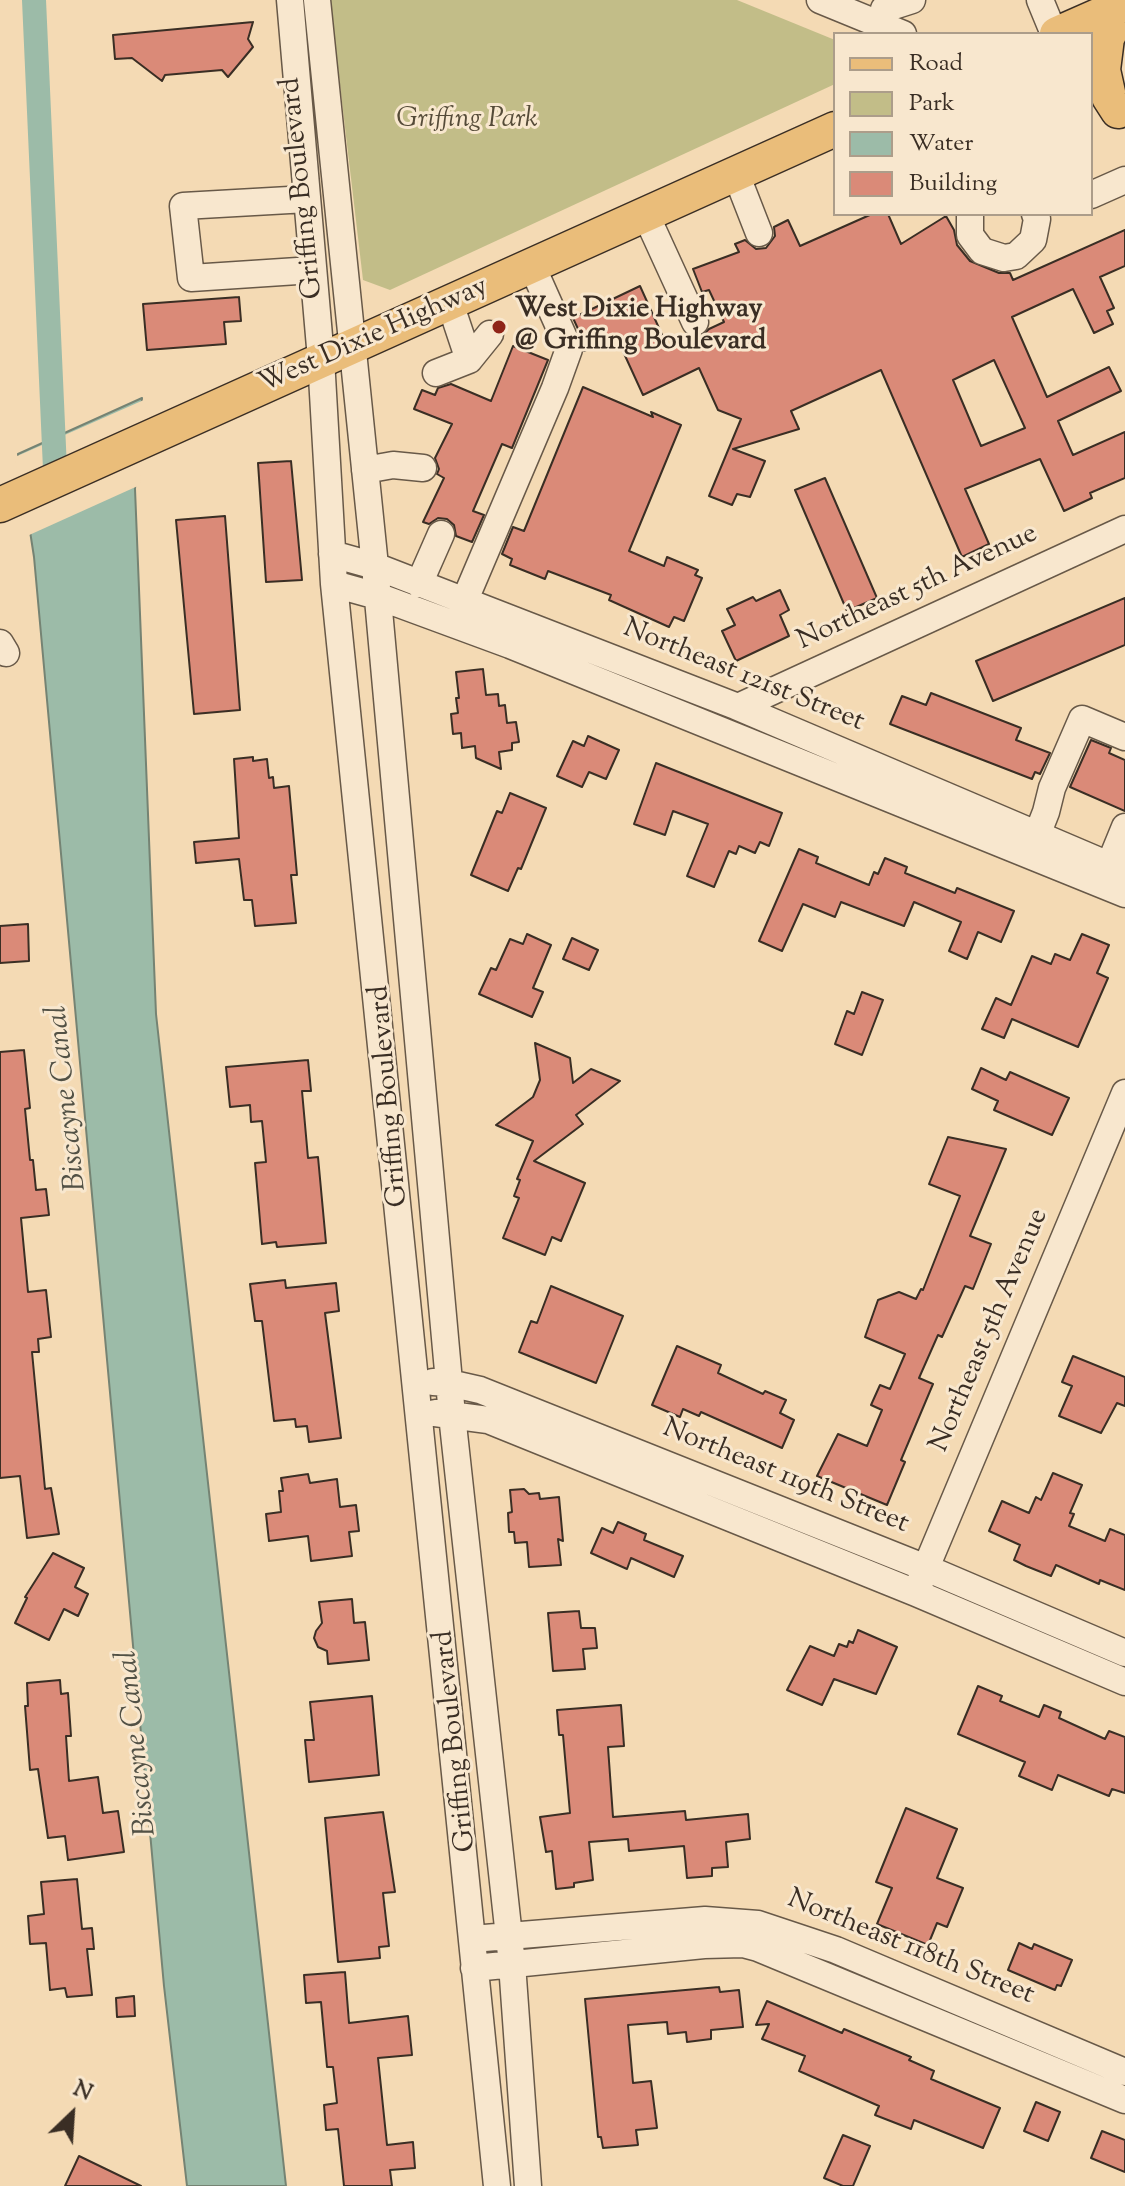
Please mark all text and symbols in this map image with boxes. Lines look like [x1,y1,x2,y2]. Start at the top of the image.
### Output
legend [833,32,1093,216]
text: Road [909,47,963,81]
street label: Griffing Boulevard [276,76,332,300]
text: Park [909,87,955,121]
park label: Griffing Park [396,104,538,138]
text: Water [909,127,973,161]
text: Building [909,167,997,201]
street label: West Dixie Highway [254,271,494,403]
place label: West Dixie Highway @ Griffing Boulevard [515,294,766,360]
marker: West Dixie Highway @ Griffing Boulevard [490,318,508,336]
street label: Northeast 5th Avenue [793,519,1043,659]
street label: Northeast 121st Street [618,613,868,741]
street label: Griffing Boulevard [365,984,417,1208]
water label: Biscayne Canal [41,1003,97,1193]
street label: Northeast 5th Avenue [925,1204,1057,1458]
street label: Northeast 119th Street [657,1413,913,1543]
street label: Griffing Boulevard [429,1629,485,1853]
water label: Biscayne Canal [111,1648,167,1838]
street label: Northeast 118th Street [782,1884,1038,2014]
north arrow [32,2074,112,2154]
text: N [67,2074,97,2110]

